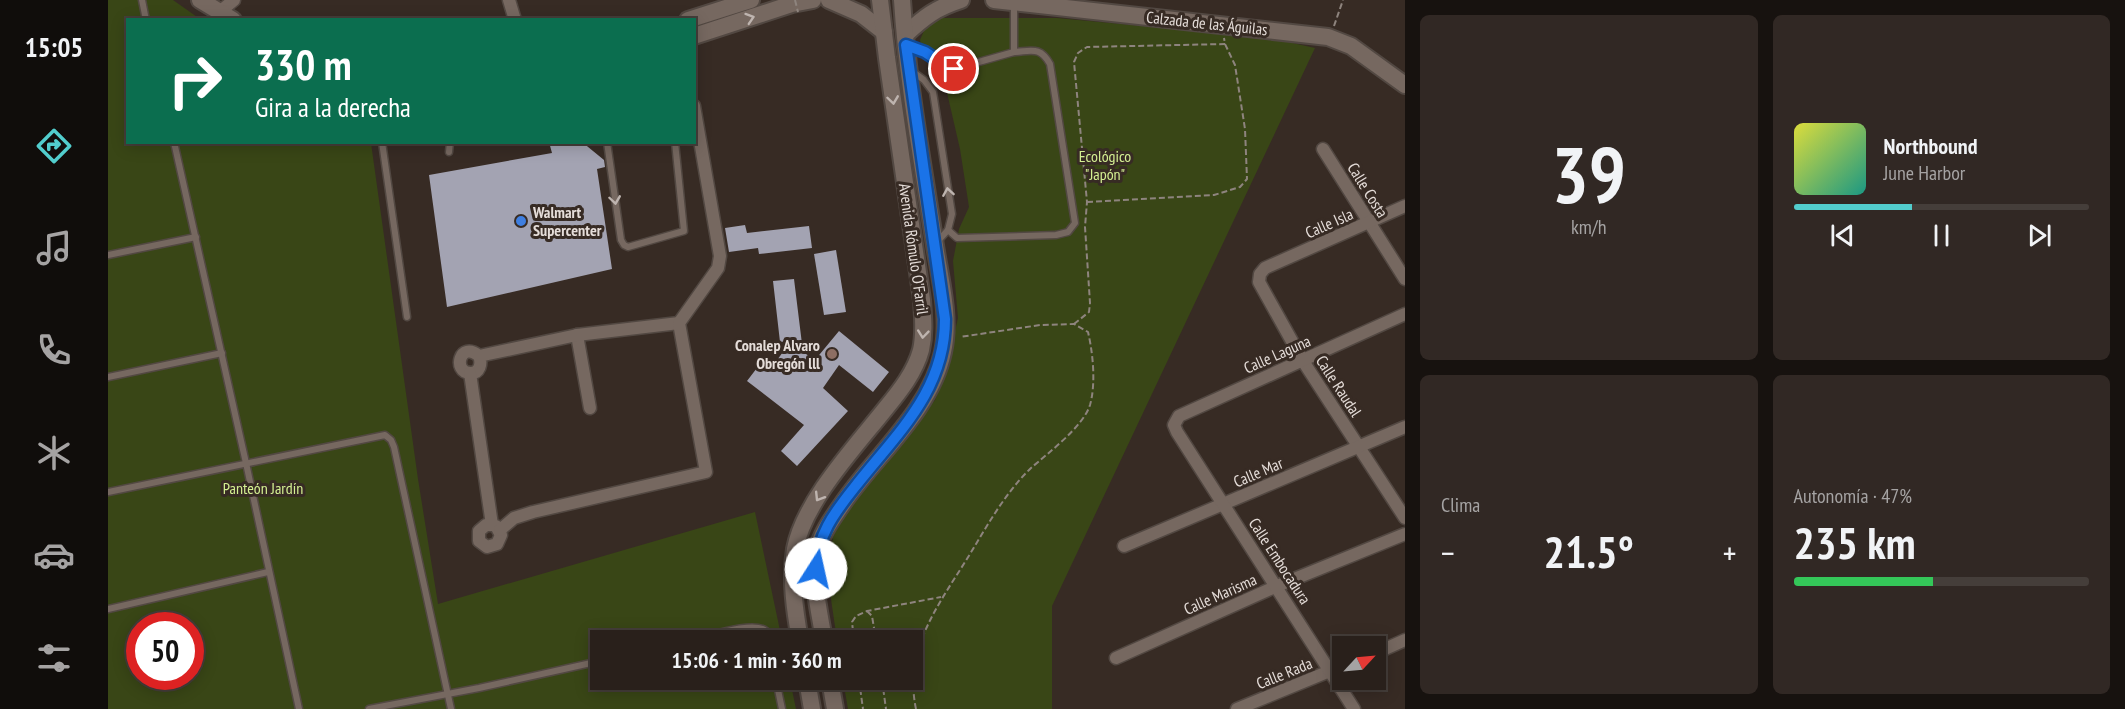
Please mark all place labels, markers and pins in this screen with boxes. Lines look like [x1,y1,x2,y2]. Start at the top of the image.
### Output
pin [928,43,979,94]
place label: Walmart Supercenter [532,202,602,240]
marker: Walmart Supercenter [514,214,528,228]
place label: Conalep Alvaro Obregón lll [735,335,820,373]
marker: Conalep Alvaro Obregón lll [825,347,839,361]

